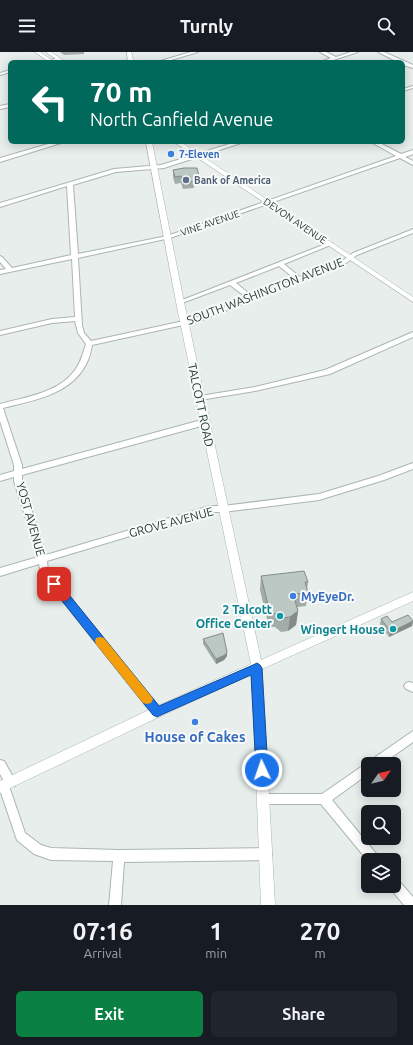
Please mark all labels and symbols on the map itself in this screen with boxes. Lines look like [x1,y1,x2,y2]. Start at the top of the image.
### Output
marker: 7-Eleven [166,149,176,159]
place label: 7-Eleven [179,149,220,160]
marker: Bank of America [181,175,191,185]
place label: Bank of America [194,175,271,186]
street label: DEVON AVENUE [261,196,329,246]
street label: VINE AVENUE [179,208,241,238]
street label: SOUTH WASHINGTON AVENUE [185,255,345,327]
street label: TALCOTT ROAD [186,362,216,448]
street label: YOST AVENUE [14,480,48,558]
street label: GROVE AVENUE [127,504,215,540]
pin [37,567,71,601]
place label: MyEyeDr. [301,590,354,603]
marker: MyEyeDr. [288,591,298,601]
place label: 2 Talcott Office Center [196,603,272,630]
marker: 2 Talcott Office Center [275,611,285,621]
place label: Wingert House [300,623,385,636]
marker: Wingert House [388,624,398,634]
marker: House of Cakes [190,717,200,727]
place label: House of Cakes [144,729,246,745]
position arrow [241,749,283,791]
north arrow [361,757,401,797]

